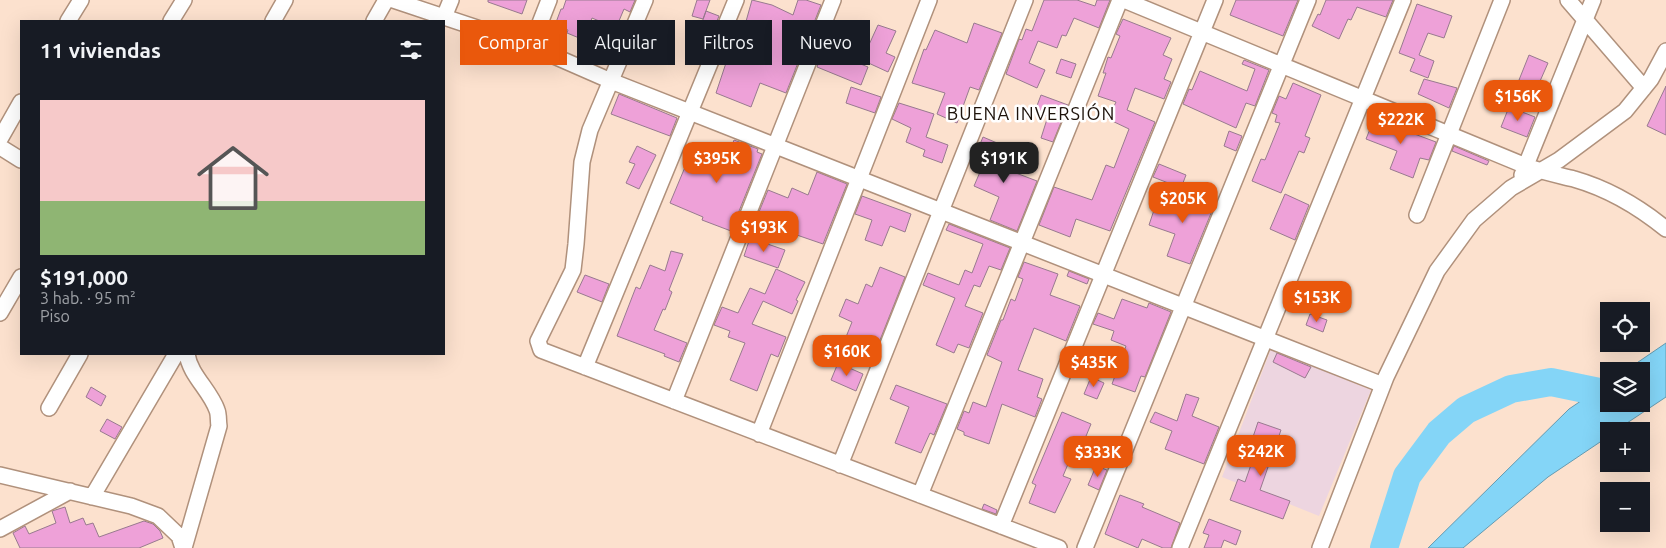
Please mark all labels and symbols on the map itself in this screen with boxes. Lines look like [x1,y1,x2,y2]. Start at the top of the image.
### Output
pin: $156K [1483,80,1553,122]
district label: BUENA INVERSIÓN [947,102,1115,123]
pin: $222K [1366,102,1436,145]
pin: $395K [682,142,752,184]
pin: $191K [969,142,1039,184]
pin: $205K [1148,182,1218,224]
pin: $193K [729,210,799,253]
pin: $153K [1282,280,1352,323]
pin: $160K [812,334,882,377]
pin: $435K [1059,346,1129,388]
pin: $242K [1226,434,1296,477]
pin: $333K [1063,436,1133,478]

